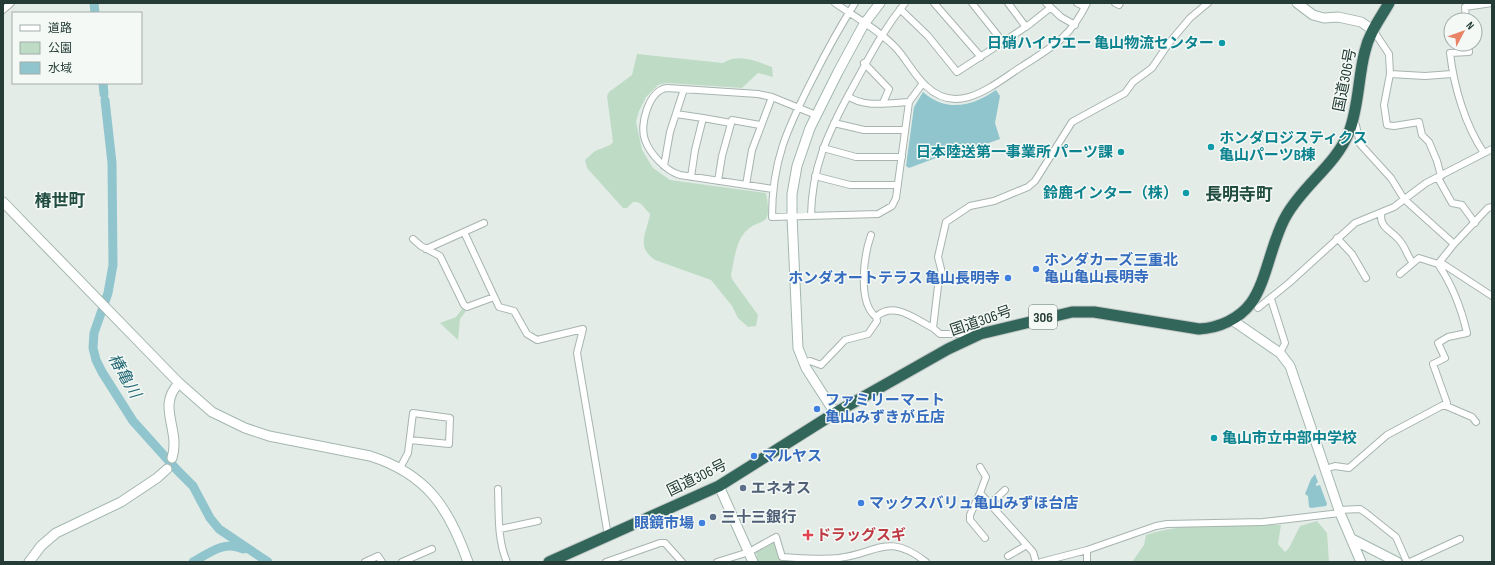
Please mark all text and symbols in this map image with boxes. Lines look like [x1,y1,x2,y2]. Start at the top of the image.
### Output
legend [12,12,142,84]
north arrow [1443,12,1483,52]
text: N [1463,19,1477,32]
text: 道路 [48,21,72,36]
place label: 日硝ハイウエー 亀山物流センター [987,34,1214,53]
marker: 日硝ハイウエー 亀山物流センター [1217,38,1227,48]
text: 公園 [48,41,72,56]
street label: 国道306号 [1330,47,1360,113]
text: 水域 [48,61,72,76]
place label: ホンダロジスティクス 亀山パーツB棟 [1219,129,1368,165]
marker: ホンダロジスティクス 亀山パーツB棟 [1206,142,1216,152]
place label: 日本陸送第一事業所 パーツ課 [916,143,1113,162]
marker: 日本陸送第一事業所 パーツ課 [1116,147,1126,157]
place label: 鈴鹿インター（株） [1043,184,1178,203]
district label: 長明寺町 [1205,185,1273,205]
marker: 鈴鹿インター（株） [1181,188,1191,198]
district label: 椿世町 [35,191,86,211]
place label: ホンダカーズ三重北 亀山亀山長明寺 [1044,251,1178,287]
marker: ホンダカーズ三重北 亀山亀山長明寺 [1031,264,1041,274]
place label: ホンダオートテラス 亀山長明寺 [788,269,1000,288]
marker: ホンダオートテラス 亀山長明寺 [1003,273,1013,283]
street label: 国道306号 [947,302,1015,340]
road number: 306 [1029,305,1057,329]
water label: 椿亀川 [104,350,145,403]
place label: ファミリーマート 亀山みずきが丘店 [825,391,945,427]
marker: ファミリーマート 亀山みずきが丘店 [812,404,822,414]
place label: 亀山市立中部中学校 [1222,429,1357,448]
marker: 亀山市立中部中学校 [1209,433,1219,443]
place label: マルヤス [762,447,822,466]
marker: マルヤス [749,451,759,461]
street label: 国道306号 [664,455,730,501]
place label: エネオス [751,479,811,498]
marker: エネオス [738,483,748,493]
place label: マックスバリュ亀山みずほ台店 [869,494,1079,513]
marker: マックスバリュ亀山みずほ台店 [856,498,866,508]
place label: 三十三銀行 [721,508,796,527]
marker: 三十三銀行 [708,512,718,522]
place label: 眼鏡市場 [634,514,694,533]
marker: 眼鏡市場 [697,518,707,528]
place label: ドラッグスギ [816,526,906,545]
marker: ドラッグスギ [803,530,813,540]

